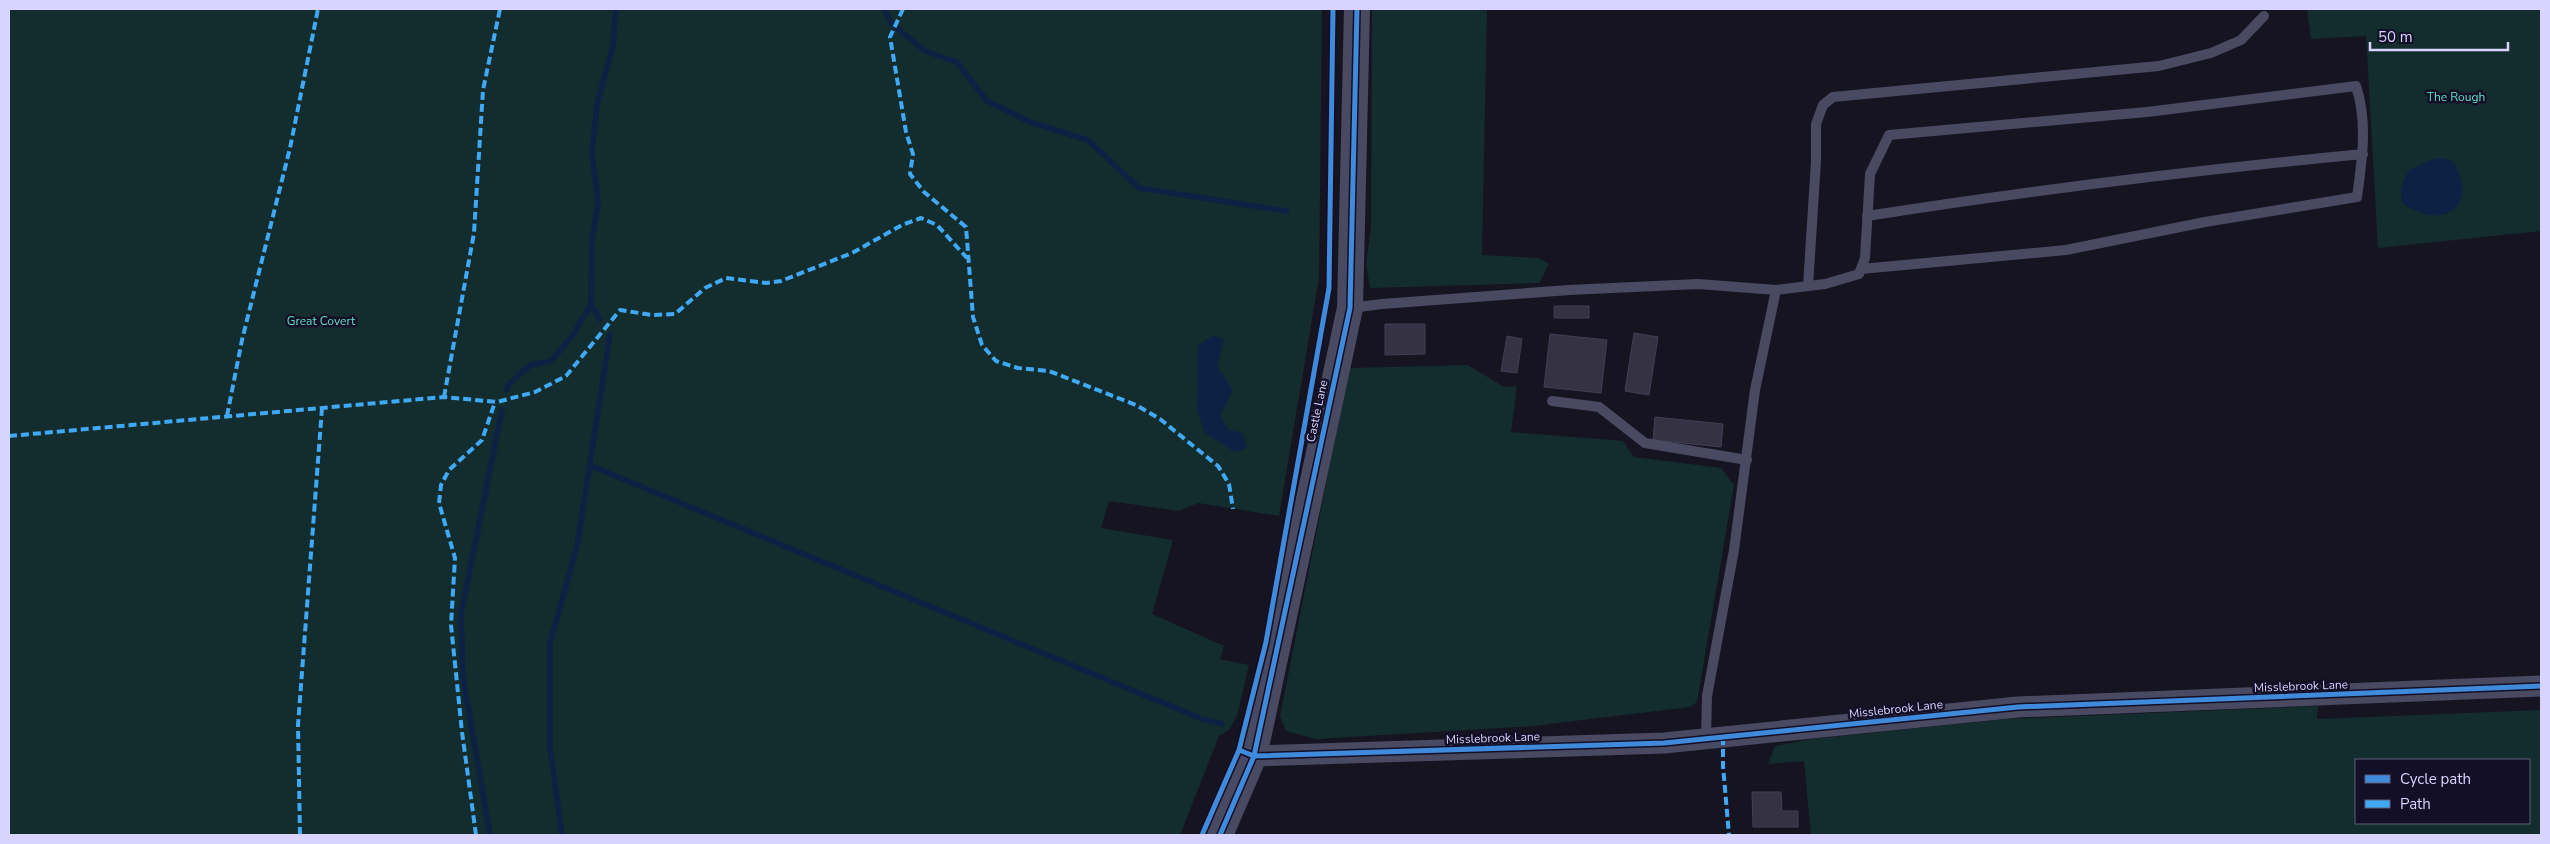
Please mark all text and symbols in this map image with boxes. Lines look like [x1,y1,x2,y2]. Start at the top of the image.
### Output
scale bar [2370,20,2508,52]
text: 50 m [2378,27,2413,47]
park label: The Rough [2427,89,2485,105]
park label: Great Covert [287,313,356,329]
street label: Castle Lane [1303,378,1331,444]
street label: Misslebrook Lane [2254,676,2348,696]
street label: Misslebrook Lane [1848,696,1944,722]
street label: Misslebrook Lane [1446,728,1540,748]
legend [2355,759,2530,824]
text: Cycle path [2400,769,2471,789]
text: Path [2400,794,2431,814]

